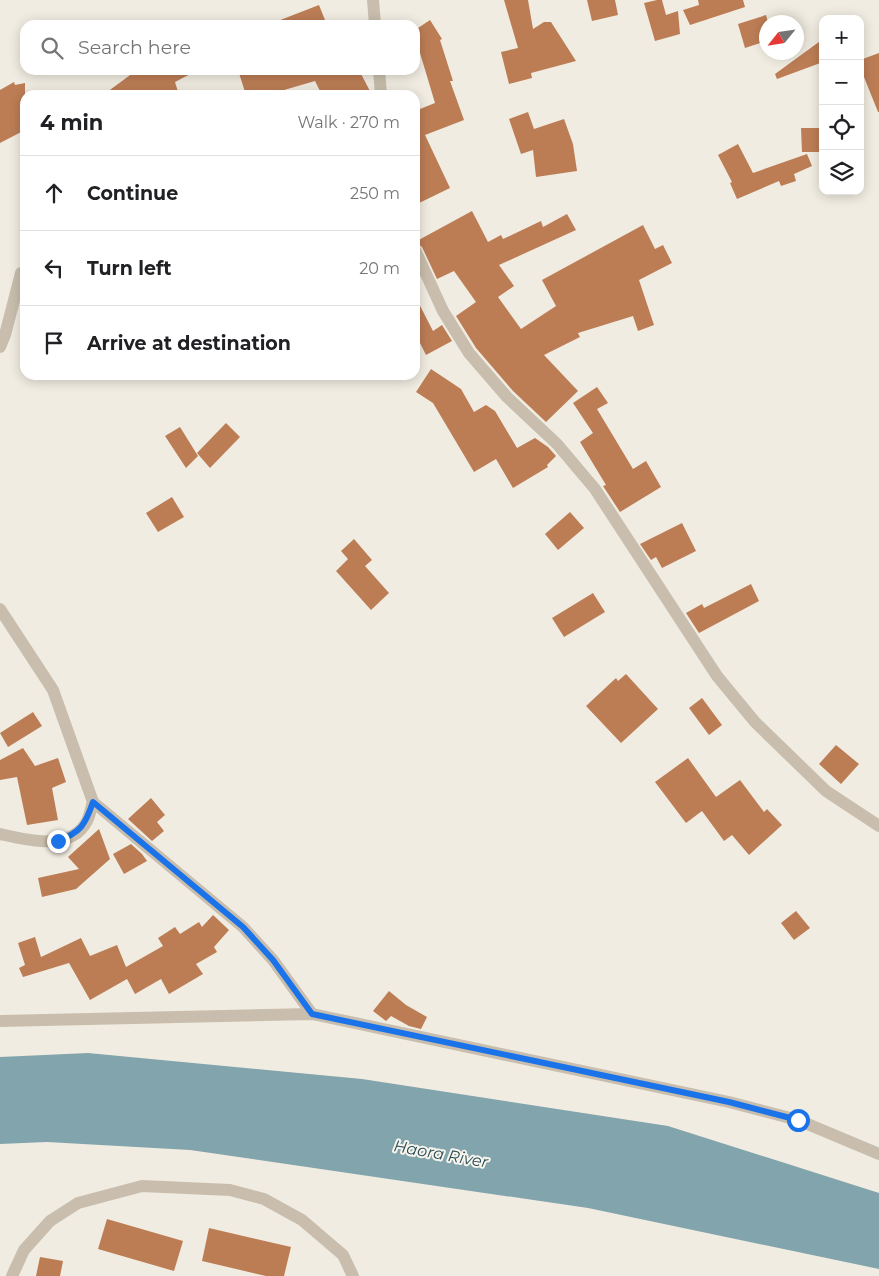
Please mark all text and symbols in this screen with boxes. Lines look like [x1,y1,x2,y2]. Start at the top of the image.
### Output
north arrow [759,15,804,60]
map controls [819,15,864,195]
button: + [819,15,864,60]
search box [20,20,420,75]
icon: search [38,34,66,62]
text: Search here [78,36,191,59]
button: − [819,60,864,105]
button: locate [819,105,864,150]
text: 4 min [40,110,103,135]
text: Walk · 270 m [297,113,400,132]
button: layers [819,150,864,195]
icon: ahead [40,179,68,207]
text: Continue [87,182,178,205]
text: 250 m [350,184,400,203]
icon: left [40,254,68,282]
text: Turn left [87,257,172,280]
text: 20 m [359,259,400,278]
icon: arrive [40,329,68,357]
text: Arrive at destination [87,332,291,355]
route end [47,830,70,853]
route start [787,1109,810,1132]
water label: Haora River [392,1136,490,1172]

